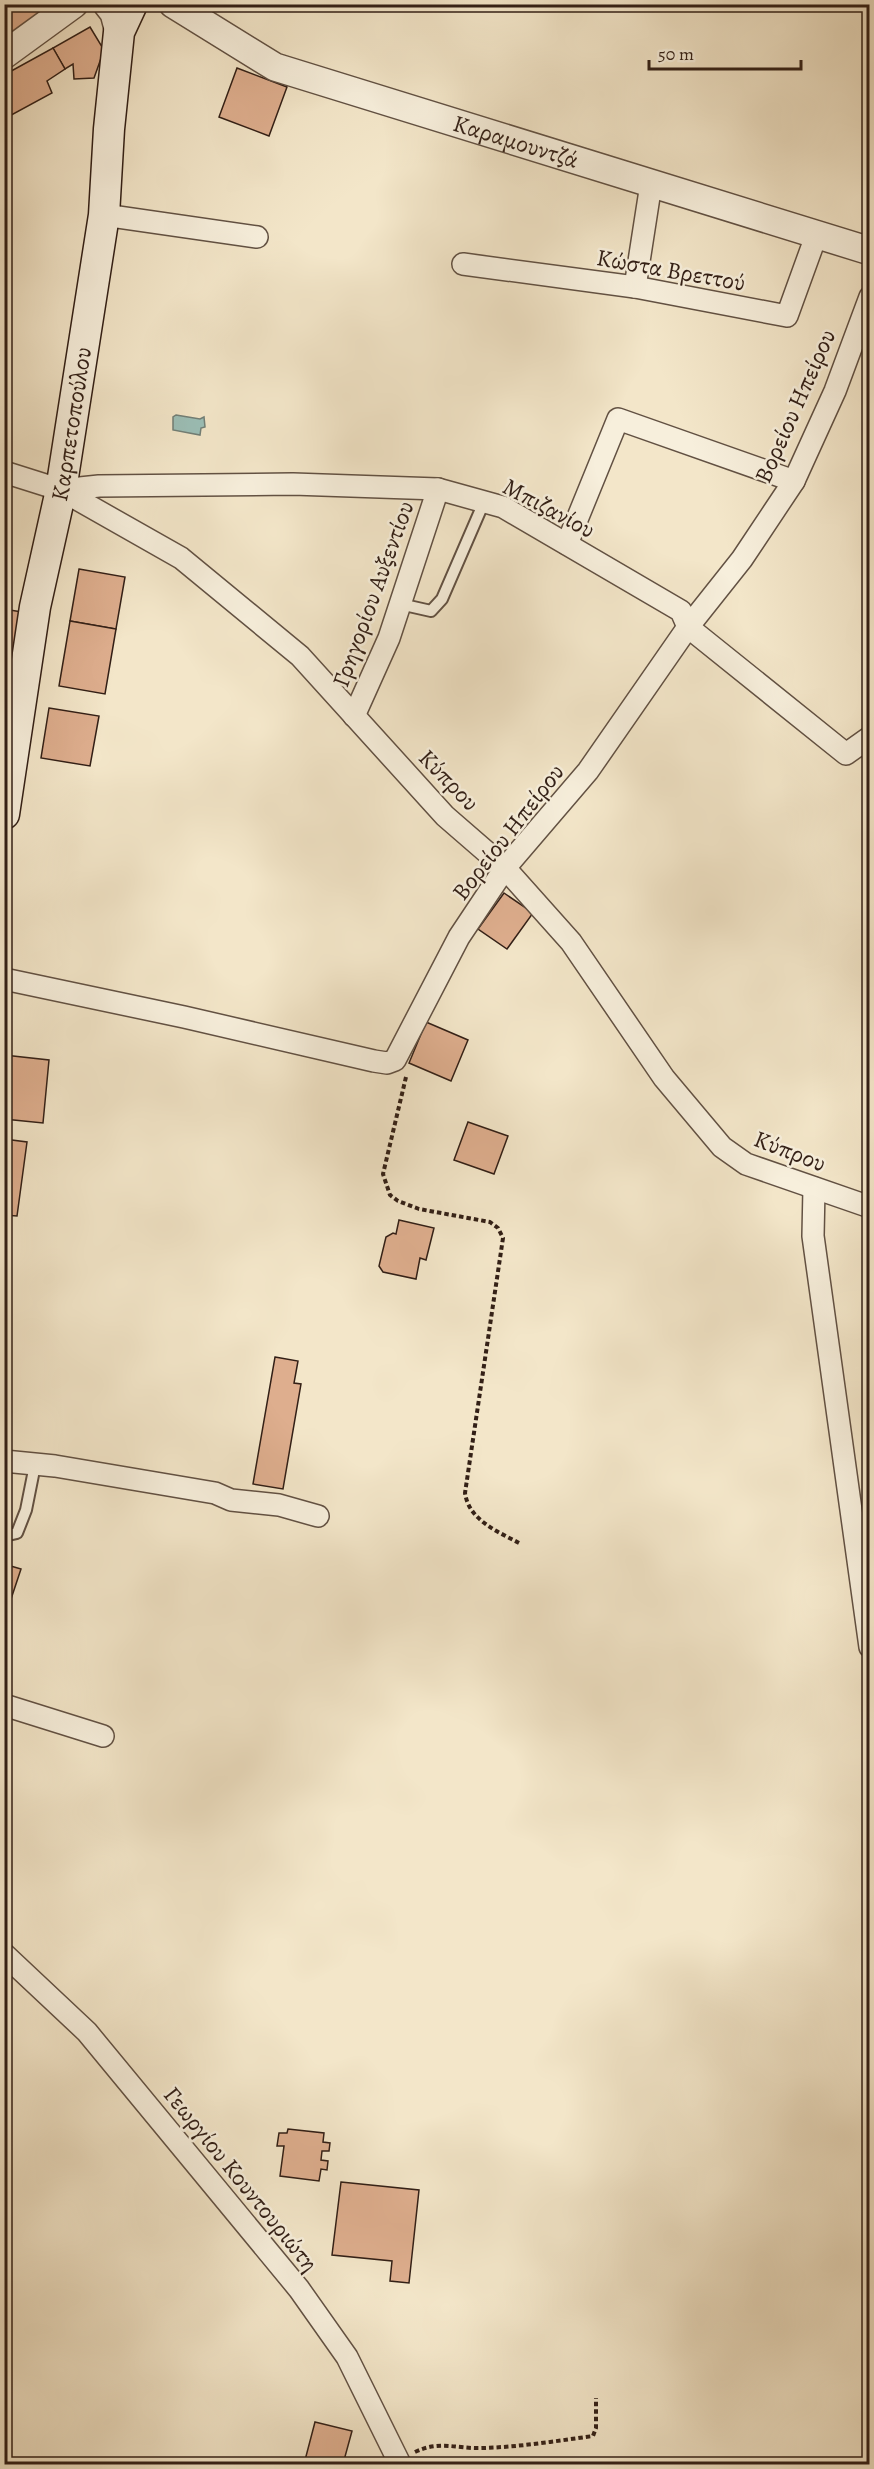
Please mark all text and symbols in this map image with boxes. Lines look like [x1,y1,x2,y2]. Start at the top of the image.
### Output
scale bar [649,33,800,71]
text: 50 m [658,42,694,66]
street label: Καραμουντζά [449,107,582,176]
street label: Κώστα Βρεττού [594,241,748,299]
street label: Βορείου Ηπείρου [747,324,843,488]
street label: Καρπετοπούλου [43,345,99,504]
street label: Μπιζανίου [497,470,601,546]
street label: Γρηγορίου Αυξεντίου [324,497,422,691]
street label: Κύπρου [412,742,486,818]
street label: Βορείου Ηπείρου [445,757,571,907]
street label: Κύπρου [749,1123,831,1179]
street label: Γεωργίου Κουντουριώτη [156,2080,326,2278]

